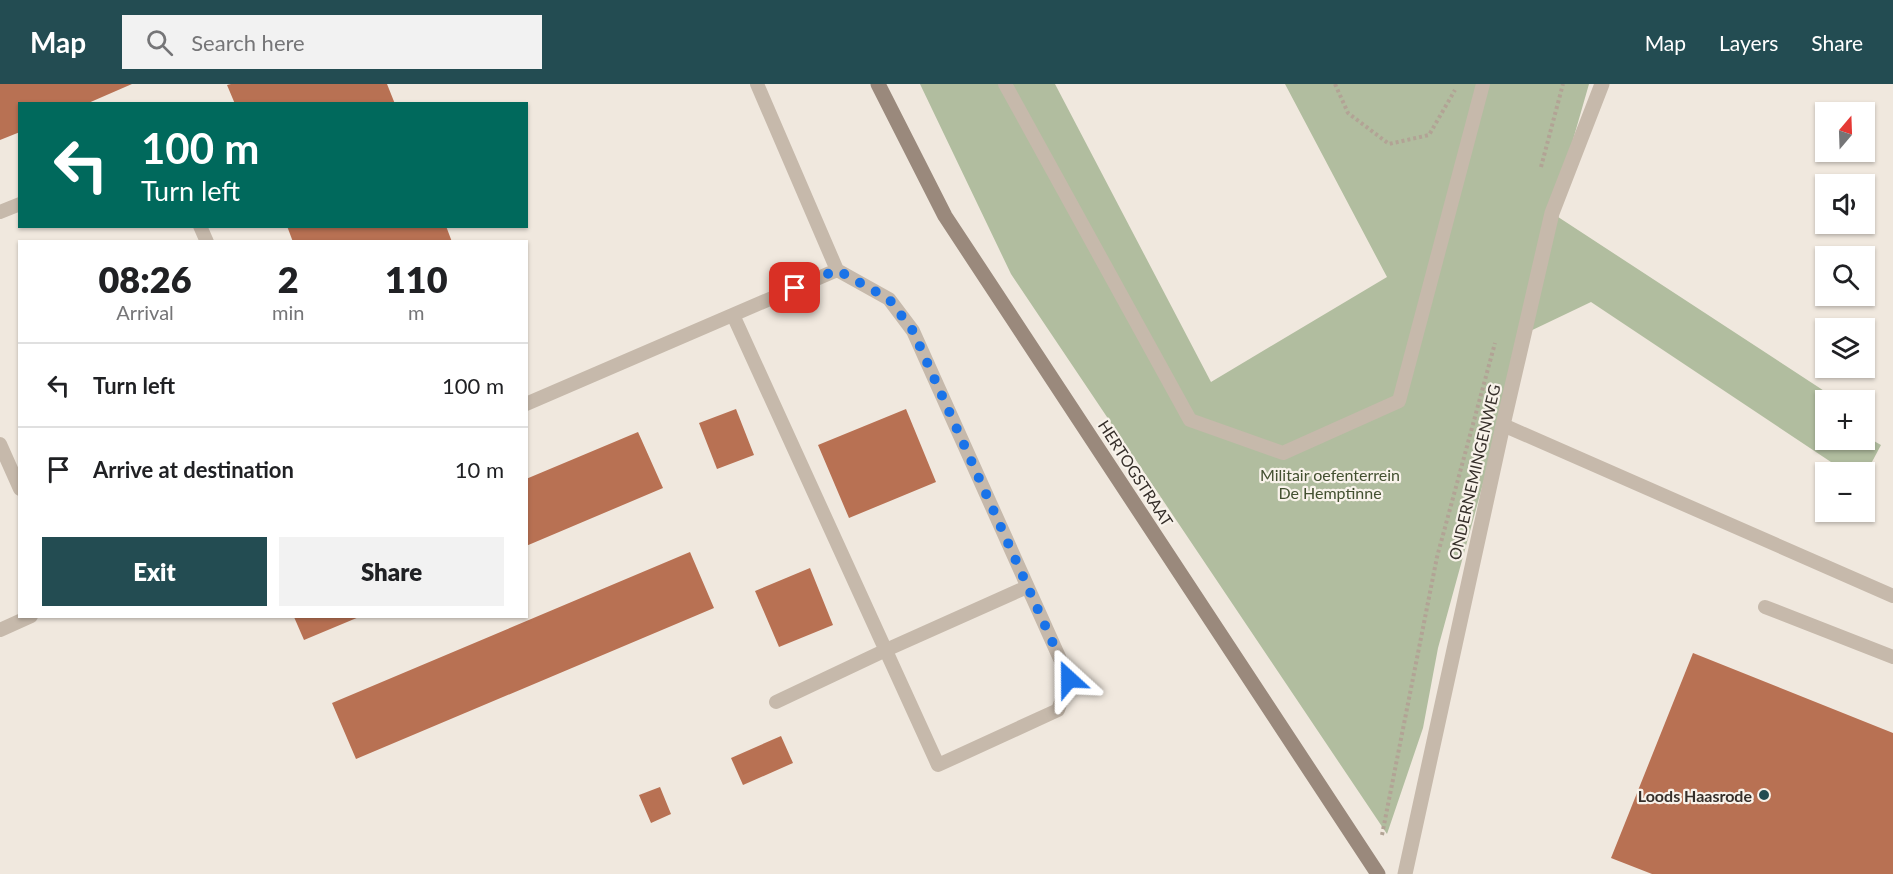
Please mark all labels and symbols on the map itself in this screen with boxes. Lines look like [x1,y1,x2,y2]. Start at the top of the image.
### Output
north arrow [1815,102,1875,162]
pin [769,262,820,313]
street label: ONDERNEMINGENWEG [1445,382,1503,562]
street label: HERTOGSTRAAT [1095,416,1178,530]
park label: Militair oefenterrein De Hemptinne [1260,465,1400,502]
position arrow [1037,647,1101,711]
place label: Loods Haasrode [1638,786,1752,805]
marker: Loods Haasrode [1757,788,1771,802]

